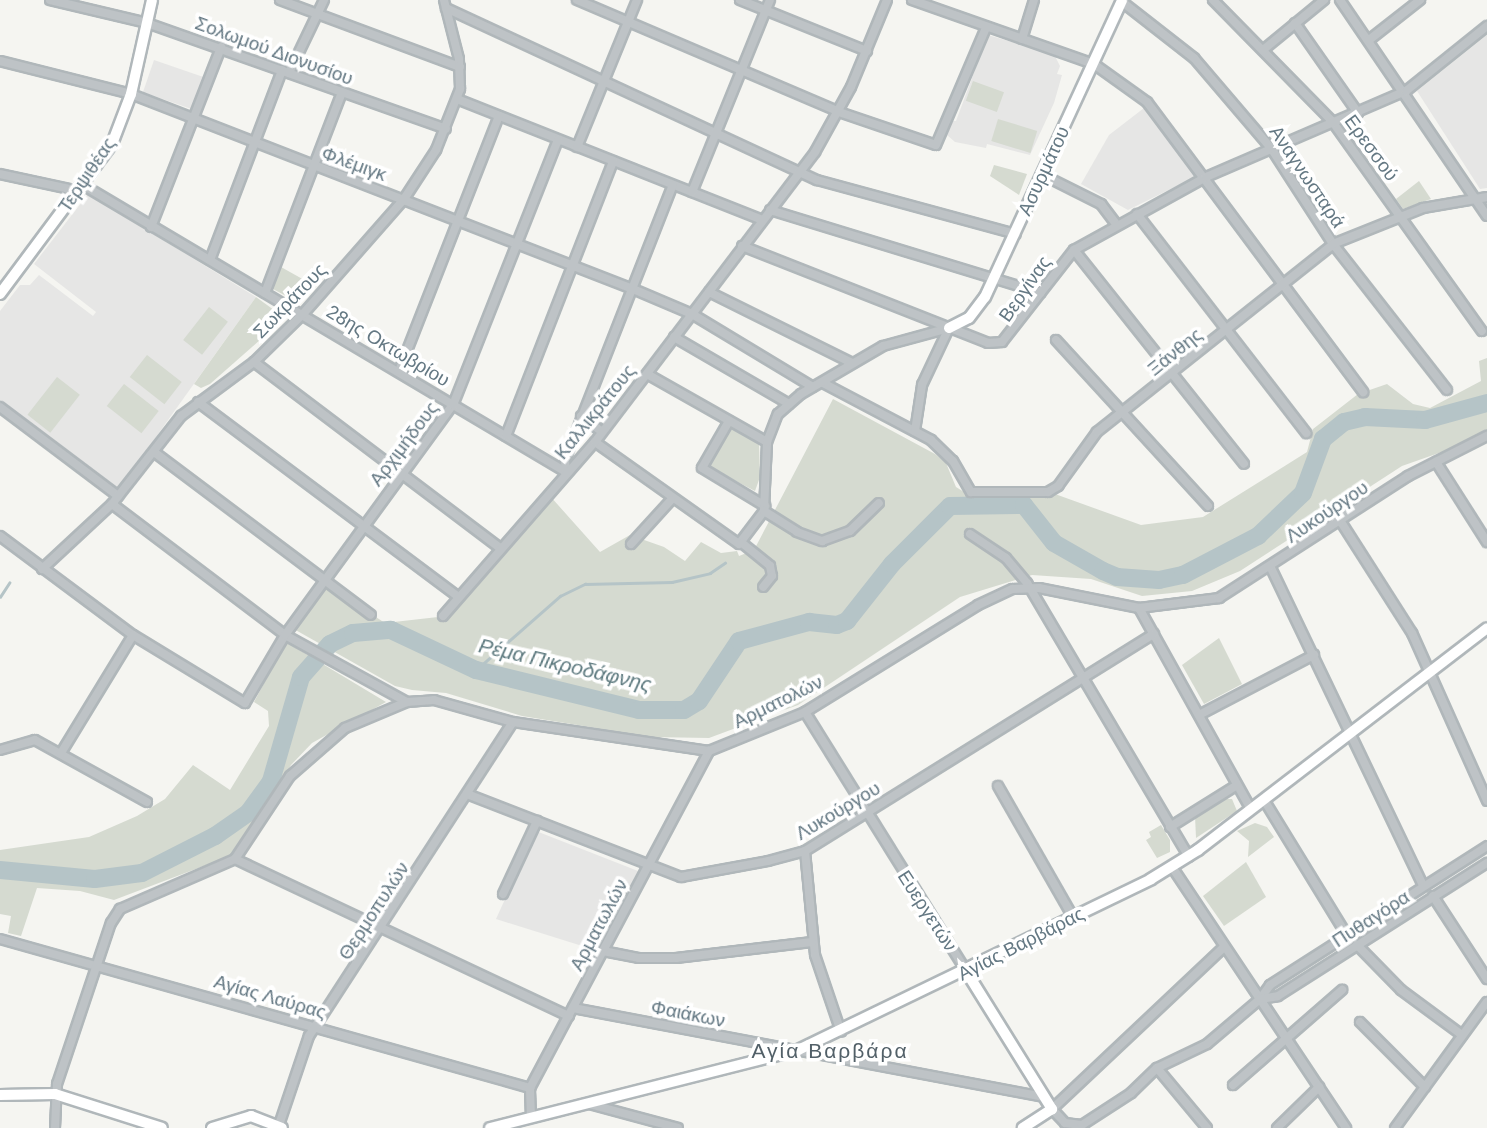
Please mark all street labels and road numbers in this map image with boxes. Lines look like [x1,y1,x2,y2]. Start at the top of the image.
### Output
street label: Σολωμού Διονυσίου [191,12,357,90]
street label: Ερεσσού [1339,110,1403,186]
street label: Αναγνωσταρά [1264,122,1350,232]
street label: Ασυρμάτου [1013,123,1075,219]
street label: Τερψιθέας [54,133,120,217]
street label: Φλέμιγκ [318,142,390,186]
street label: Βεργίνας [994,252,1056,326]
street label: Σωκράτους [249,259,331,343]
street label: 28ης Οκτωβρίου [322,300,454,392]
street label: Ξάνθης [1143,323,1207,381]
street label: Καλλικράτους [550,360,640,464]
street label: Αρχιμήδους [365,397,443,491]
street label: Λυκούργου [1281,476,1373,548]
street label: Αρματολών [730,671,826,733]
street label: Λυκούργου [792,777,884,845]
street label: Θερμοπυλών [334,858,414,964]
street label: Ευεργετών [892,866,962,956]
street label: Αρματωλών [565,875,633,975]
street label: Πυθαγόρα [1328,886,1414,952]
street label: Αγίας Βαρβάρας [954,902,1088,986]
street label: Αγίας Λαύρας [211,970,329,1024]
street label: Φαιάκων [649,996,727,1032]

